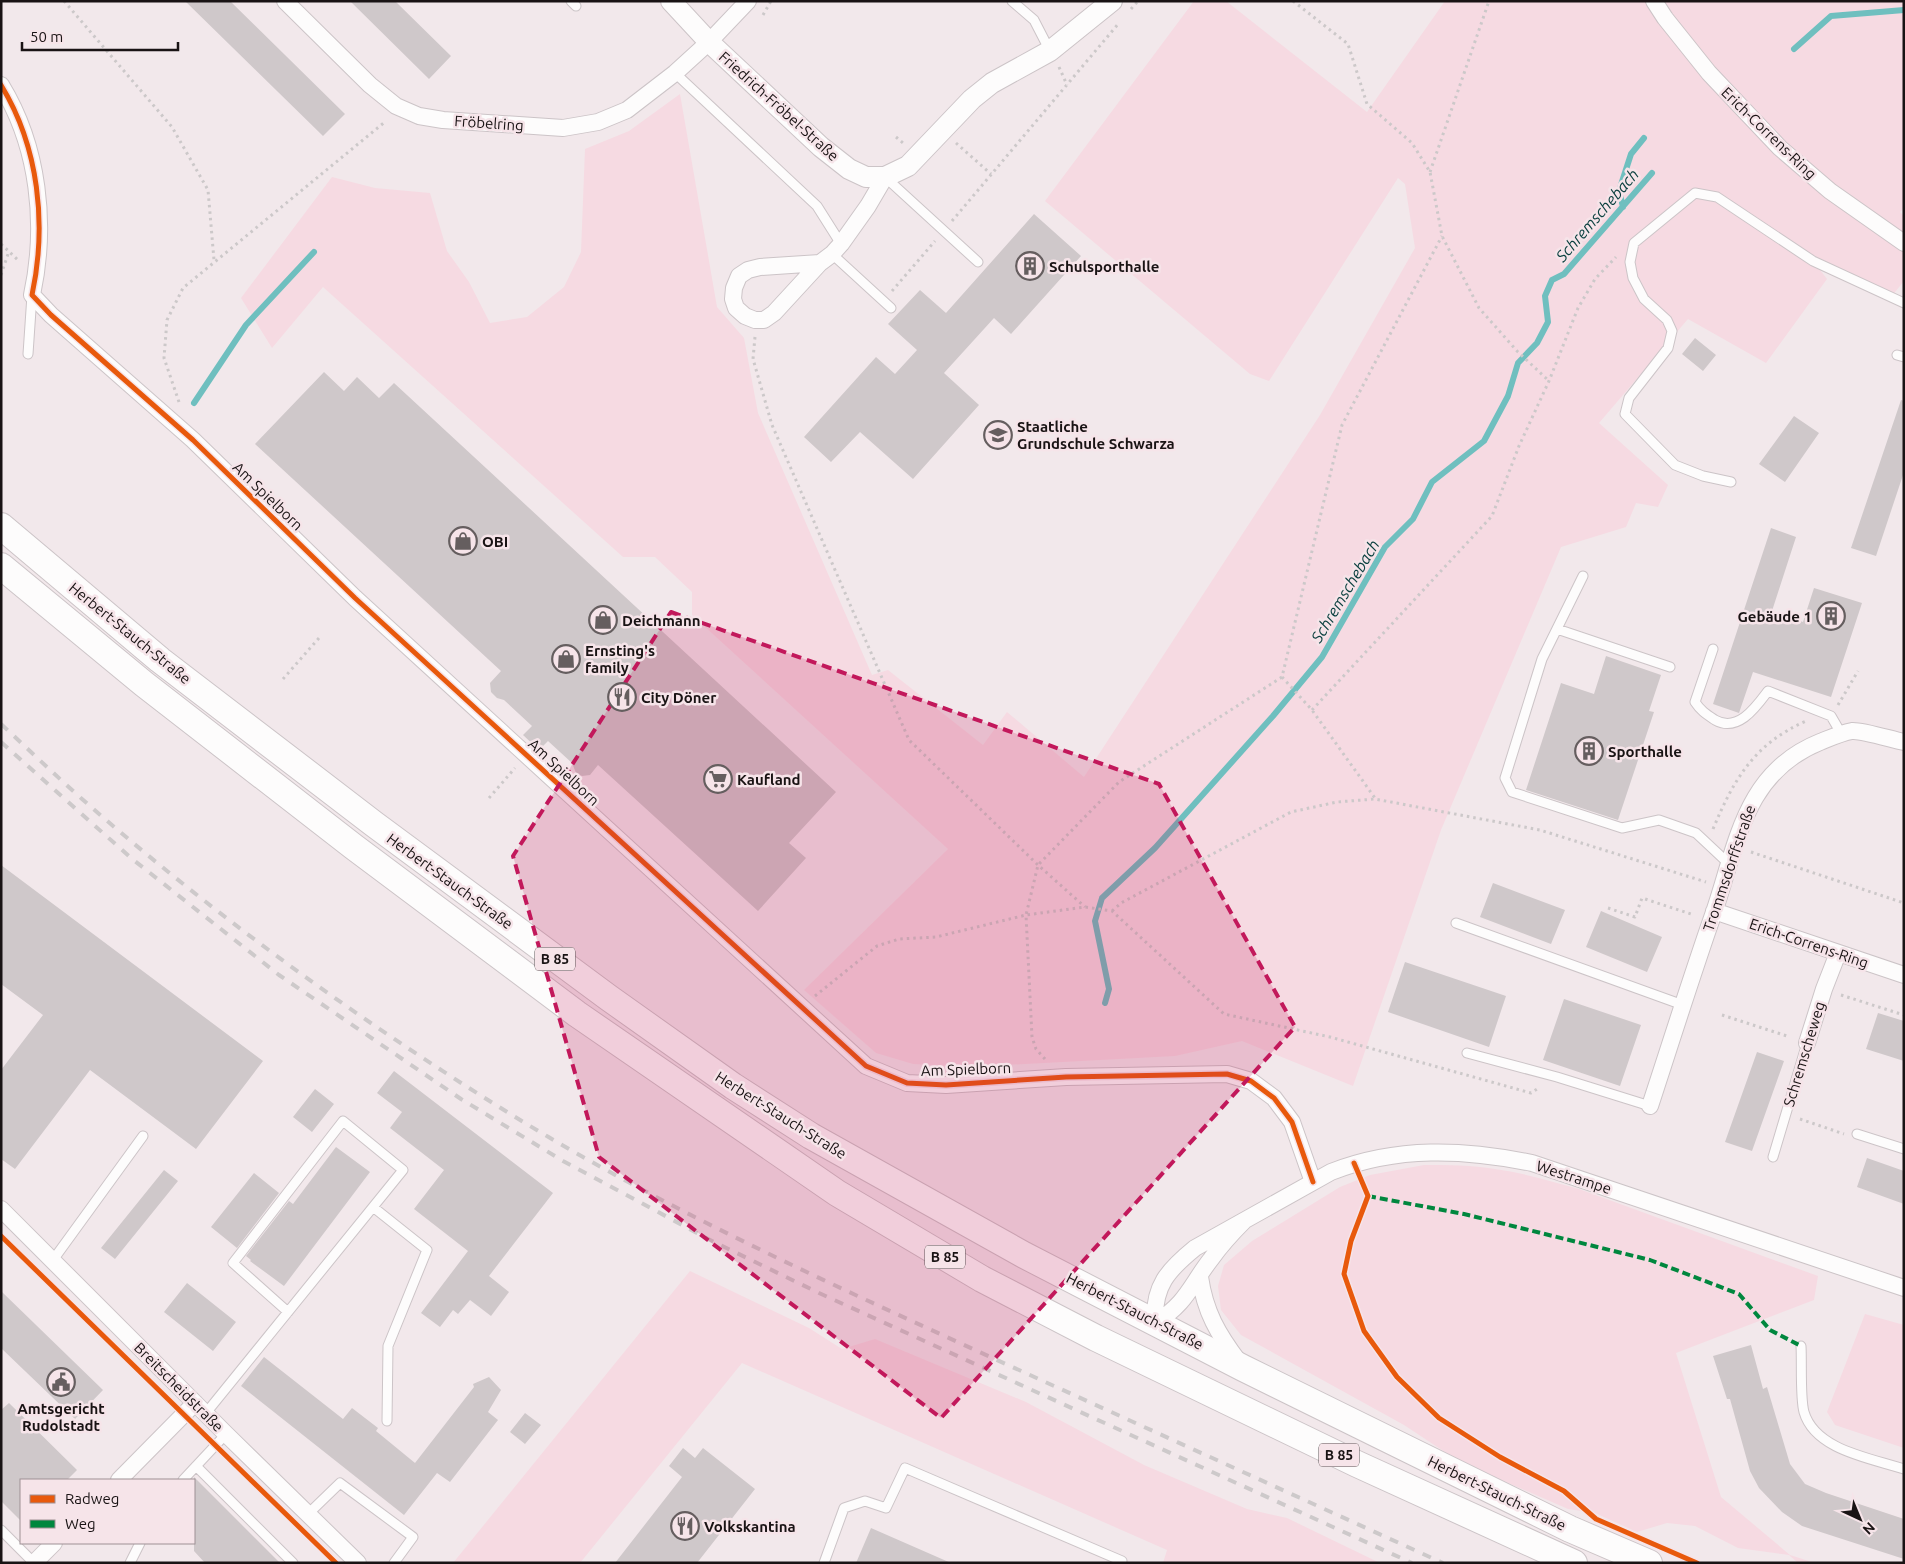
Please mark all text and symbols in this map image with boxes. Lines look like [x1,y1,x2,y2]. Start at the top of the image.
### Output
scale bar [22,20,179,52]
text: 50 m [30,28,63,45]
street label: Friedrich-Fröbel-Straße [716,48,842,164]
street label: Erich-Correns-Ring [1718,84,1820,182]
street label: Fröbelring [454,112,524,134]
water label: Schremschebach [1551,165,1642,266]
building icon: Schulsporthalle [1015,251,1045,281]
place label: Schulsporthalle [1049,258,1159,275]
place label: Staatliche Grundschule Schwarza [1017,418,1175,452]
school or university icon: Staatliche Grundschule Schwarza [983,420,1013,450]
street label: Am Spielborn [230,458,306,534]
shop icon: OBI [448,526,478,556]
place label: OBI [482,533,508,550]
water label: Schremschebach [1307,536,1383,646]
street label: Herbert-Stauch-Straße [66,579,194,687]
building icon: Gebäude 1 [1816,601,1846,631]
shop icon: Deichmann [588,605,618,635]
place label: Gebäude 1 [1737,608,1812,625]
place label: Deichmann [622,612,701,629]
place label: Ernsting's family [585,642,655,676]
shop icon: Ernsting's family [551,644,581,674]
restaurant icon: City Döner [607,682,637,712]
place label: City Döner [641,689,717,706]
street label: Am Spielborn [525,735,603,809]
building icon: Sporthalle [1574,736,1604,766]
place label: Sporthalle [1608,743,1682,760]
supermarket icon: Kaufland [703,764,733,794]
place label: Kaufland [737,771,801,788]
street label: Trommsdorffstraße [1699,803,1759,933]
street label: Herbert-Stauch-Straße [384,830,516,932]
street label: Erich-Correns-Ring [1747,915,1871,971]
road number: B 85 [535,948,575,971]
street label: Schremscheweg [1780,999,1828,1109]
street label: Am Spielborn [921,1059,1011,1079]
street label: Herbert-Stauch-Straße [712,1068,850,1162]
street label: Westrampe [1534,1157,1614,1197]
road number: B 85 [925,1246,965,1268]
street label: Herbert-Stauch-Straße [1064,1269,1206,1353]
street label: Breitscheidstraße [131,1339,227,1435]
public building icon: Amtsgericht Rudolstadt [46,1367,76,1397]
place label: Amtsgericht Rudolstadt [17,1400,105,1434]
road number: B 85 [1319,1444,1359,1466]
street label: Herbert-Stauch-Straße [1425,1452,1569,1534]
legend [20,1479,195,1544]
text: Radweg [65,1490,119,1507]
north arrow [1835,1494,1885,1544]
restaurant icon: Volkskantina [670,1511,700,1541]
text: Weg [65,1515,96,1532]
place label: Volkskantina [704,1518,796,1535]
text: N [1860,1519,1878,1538]

